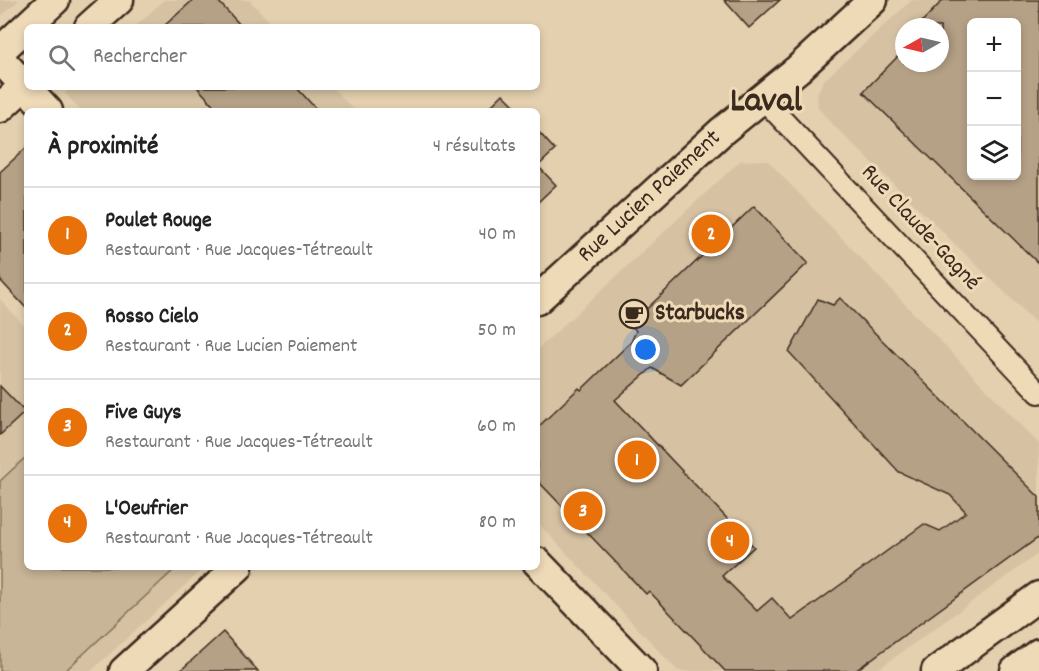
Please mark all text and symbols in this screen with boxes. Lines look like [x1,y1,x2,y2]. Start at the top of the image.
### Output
north arrow [895,18,949,72]
map controls [967,18,1021,180]
button: + [967,18,1021,72]
search box [24,24,540,90]
icon: search [45,41,78,74]
text: Rechercher [93,42,187,73]
button: − [967,72,1021,126]
district label: Laval [730,77,802,129]
street label: Rue Lucien Paiement [571,122,729,271]
button: layers [967,126,1021,180]
text: À proximité [48,129,158,166]
text: 4 résultats [433,133,516,161]
street label: Rue Claude-Gagné [852,157,988,299]
text: Poulet Rouge [105,206,212,237]
pin: 2 [692,212,730,256]
text: 1 [65,221,70,249]
text: 40 m [478,221,516,249]
text: Restaurant · Rue Jacques-Tétreault [105,237,373,265]
place label: Starbucks [655,297,745,331]
cafe icon: Starbucks [618,298,650,330]
text: Rosso Cielo [105,302,198,333]
text: 2 [63,317,72,345]
text: 50 m [478,317,516,345]
text: Restaurant · Rue Lucien Paiement [105,333,357,361]
your location [631,335,660,364]
text: Five Guys [105,398,182,429]
text: 3 [63,413,72,441]
text: 60 m [477,413,516,441]
text: Restaurant · Rue Jacques-Tétreault [105,429,373,457]
pin: 1 [618,438,656,482]
pin: 3 [564,488,602,534]
text: L'Oeufrier [105,494,188,525]
text: 4 [63,509,72,537]
text: 80 m [479,509,516,537]
pin: 4 [710,518,750,564]
text: Restaurant · Rue Jacques-Tétreault [105,525,373,553]

